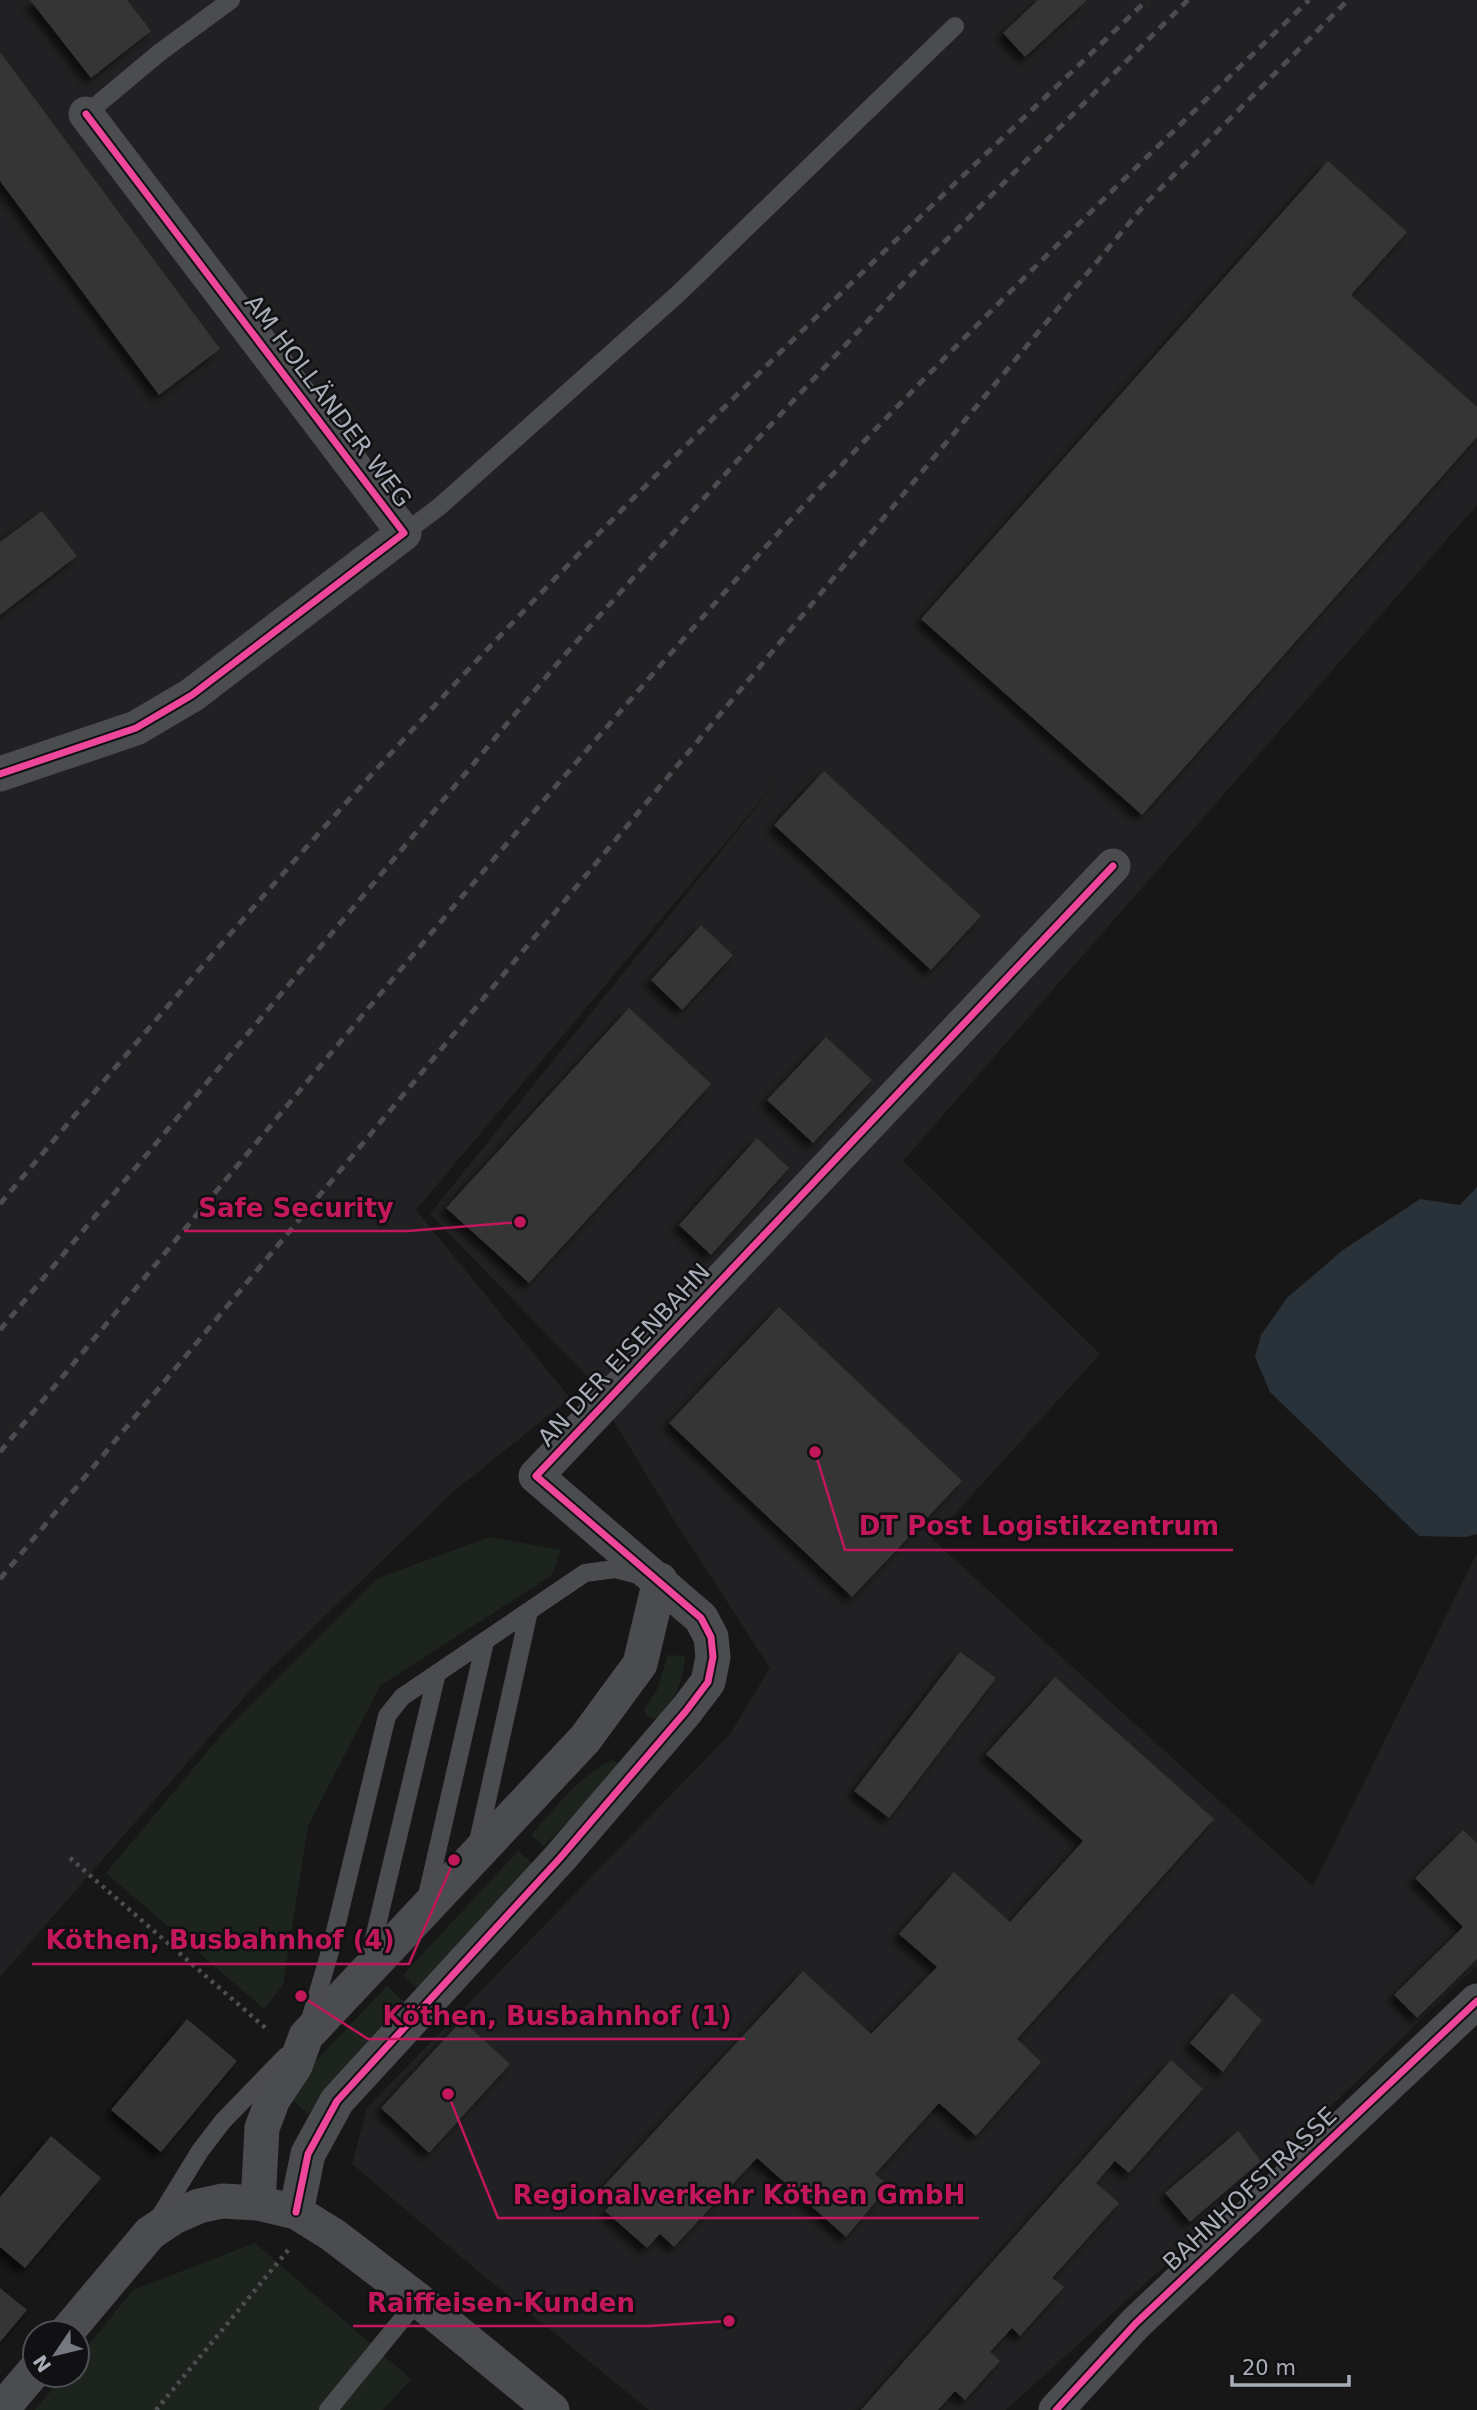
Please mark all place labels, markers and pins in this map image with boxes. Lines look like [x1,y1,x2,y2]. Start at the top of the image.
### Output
callout: Safe Security [184,1184,408,1231]
callout: DT Post Logistikzentrum [845,1503,1233,1550]
callout: Köthen, Busbahnhof (4) [32,1917,409,1964]
callout: Köthen, Busbahnhof (1) [368,1992,745,2039]
callout: Regionalverkehr Köthen GmbH [498,2171,979,2218]
callout: Raiffeisen-Kunden [353,2279,649,2326]

